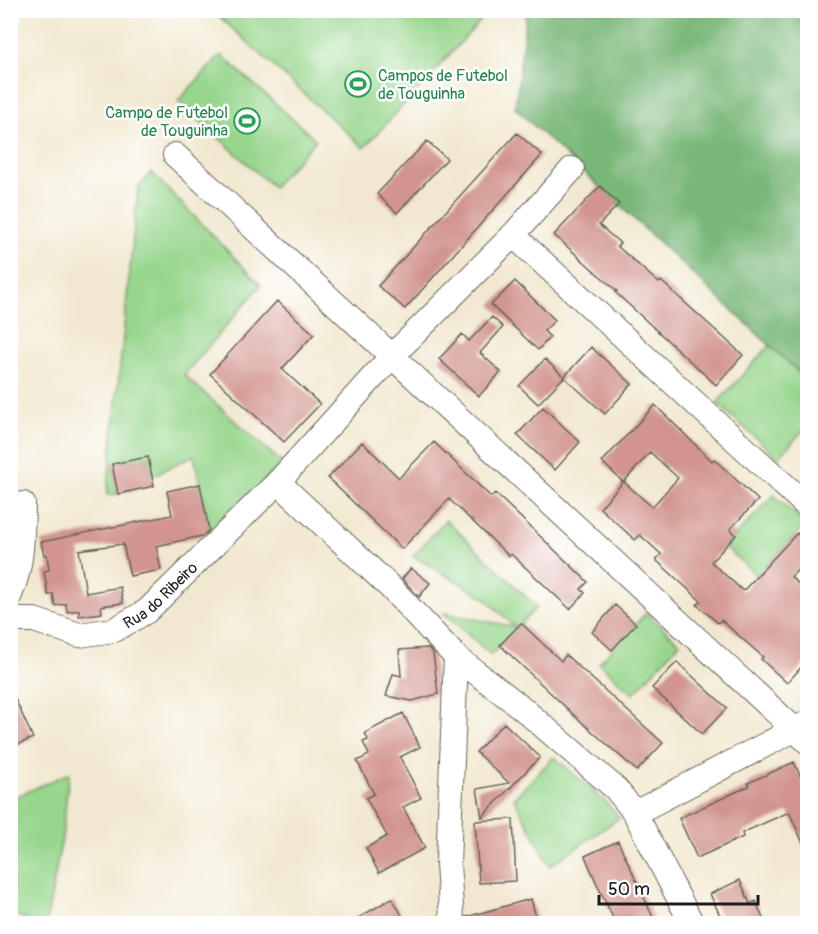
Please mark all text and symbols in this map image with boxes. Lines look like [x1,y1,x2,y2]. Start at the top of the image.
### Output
place label: Campos de Futebol de Touguinha [378,66,508,104]
sports icon: Campos de Futebol de Touguinha [343,69,373,99]
place label: Campo de Futebol de Touguinha [105,103,228,141]
sports icon: Campo de Futebol de Touguinha [232,106,262,136]
street label: Rua do Ribeiro [120,558,202,634]
scale bar [599,868,758,906]
text: 50 m [608,878,650,901]

